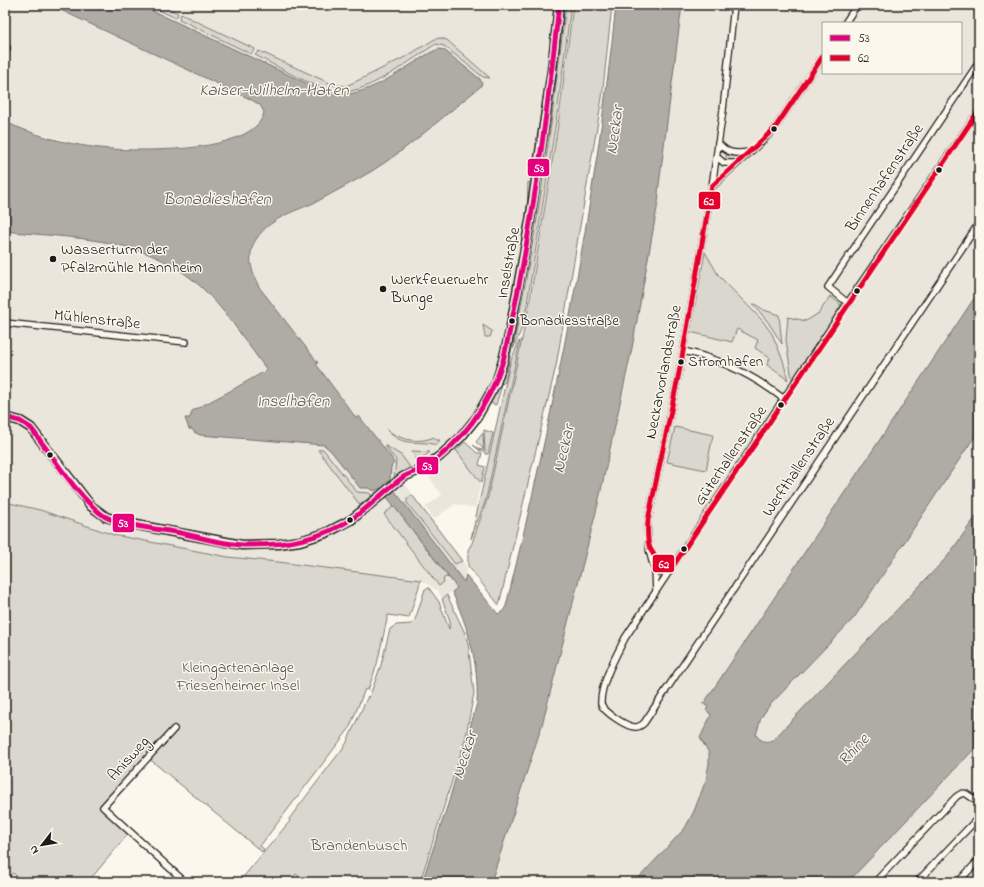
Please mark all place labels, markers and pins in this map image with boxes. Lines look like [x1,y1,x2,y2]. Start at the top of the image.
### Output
unlabelled marker [769,124,779,134]
unlabelled marker [934,165,944,175]
place label: Wasserturm der Pfalzmühle Mannheim [61,238,202,280]
marker: Wasserturm der Pfalzmühle Mannheim [48,254,58,264]
place label: Werkfeuerwehr Bunge [390,268,489,310]
marker: Werkfeuerwehr Bunge [378,284,388,294]
unlabelled marker [852,286,862,296]
place label: Bonadiesstraße [519,310,619,332]
marker: Bonadiesstraße [507,316,517,326]
place label: Stromhafen [688,351,763,373]
marker: Stromhafen [676,357,686,367]
unlabelled marker [776,400,786,410]
unlabelled marker [45,450,55,460]
unlabelled marker [345,515,355,525]
unlabelled marker [679,544,689,554]

